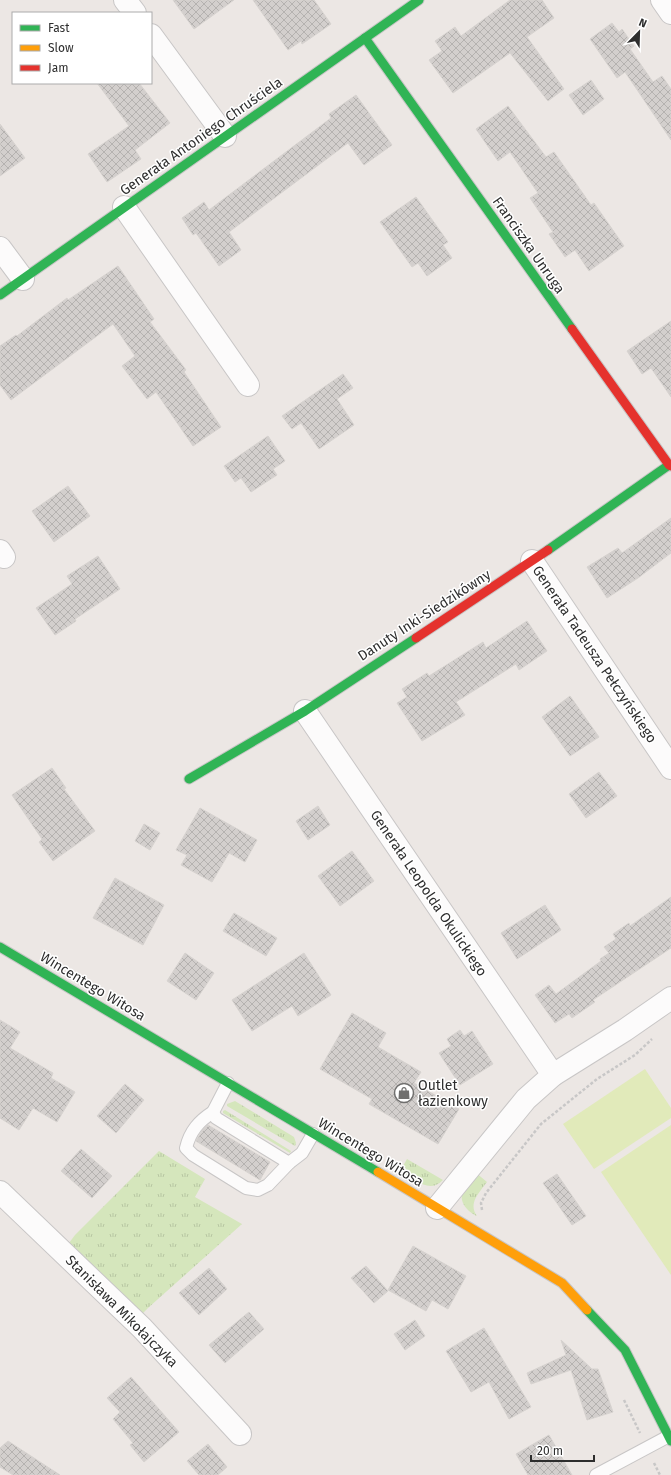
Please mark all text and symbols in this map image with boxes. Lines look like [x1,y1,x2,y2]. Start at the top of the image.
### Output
legend [12,12,152,84]
north arrow [619,12,659,52]
text: N [637,16,649,31]
text: Fast [48,21,70,35]
text: Slow [48,41,74,55]
text: Jam [48,61,68,75]
street label: Generała Antoniego Chruściela [117,74,286,199]
street label: Franciszka Unruga [489,194,568,297]
street label: Generała Tadeusza Pełczyńskiego [529,562,660,746]
street label: Danuty Inki-Siedzikówny [355,566,494,665]
street label: Generała Leopolda Okulickiego [367,807,491,979]
street label: Wincentego Witosa [37,948,149,1025]
place label: Outlet łazienkowy [418,1077,488,1110]
shop icon: Outlet łazienkowy [393,1082,415,1104]
street label: Wincentego Witosa [315,1114,427,1191]
street label: Stanisława Mikołajczyka [62,1252,181,1371]
scale bar [531,1437,594,1463]
text: 20 m [537,1444,563,1458]

